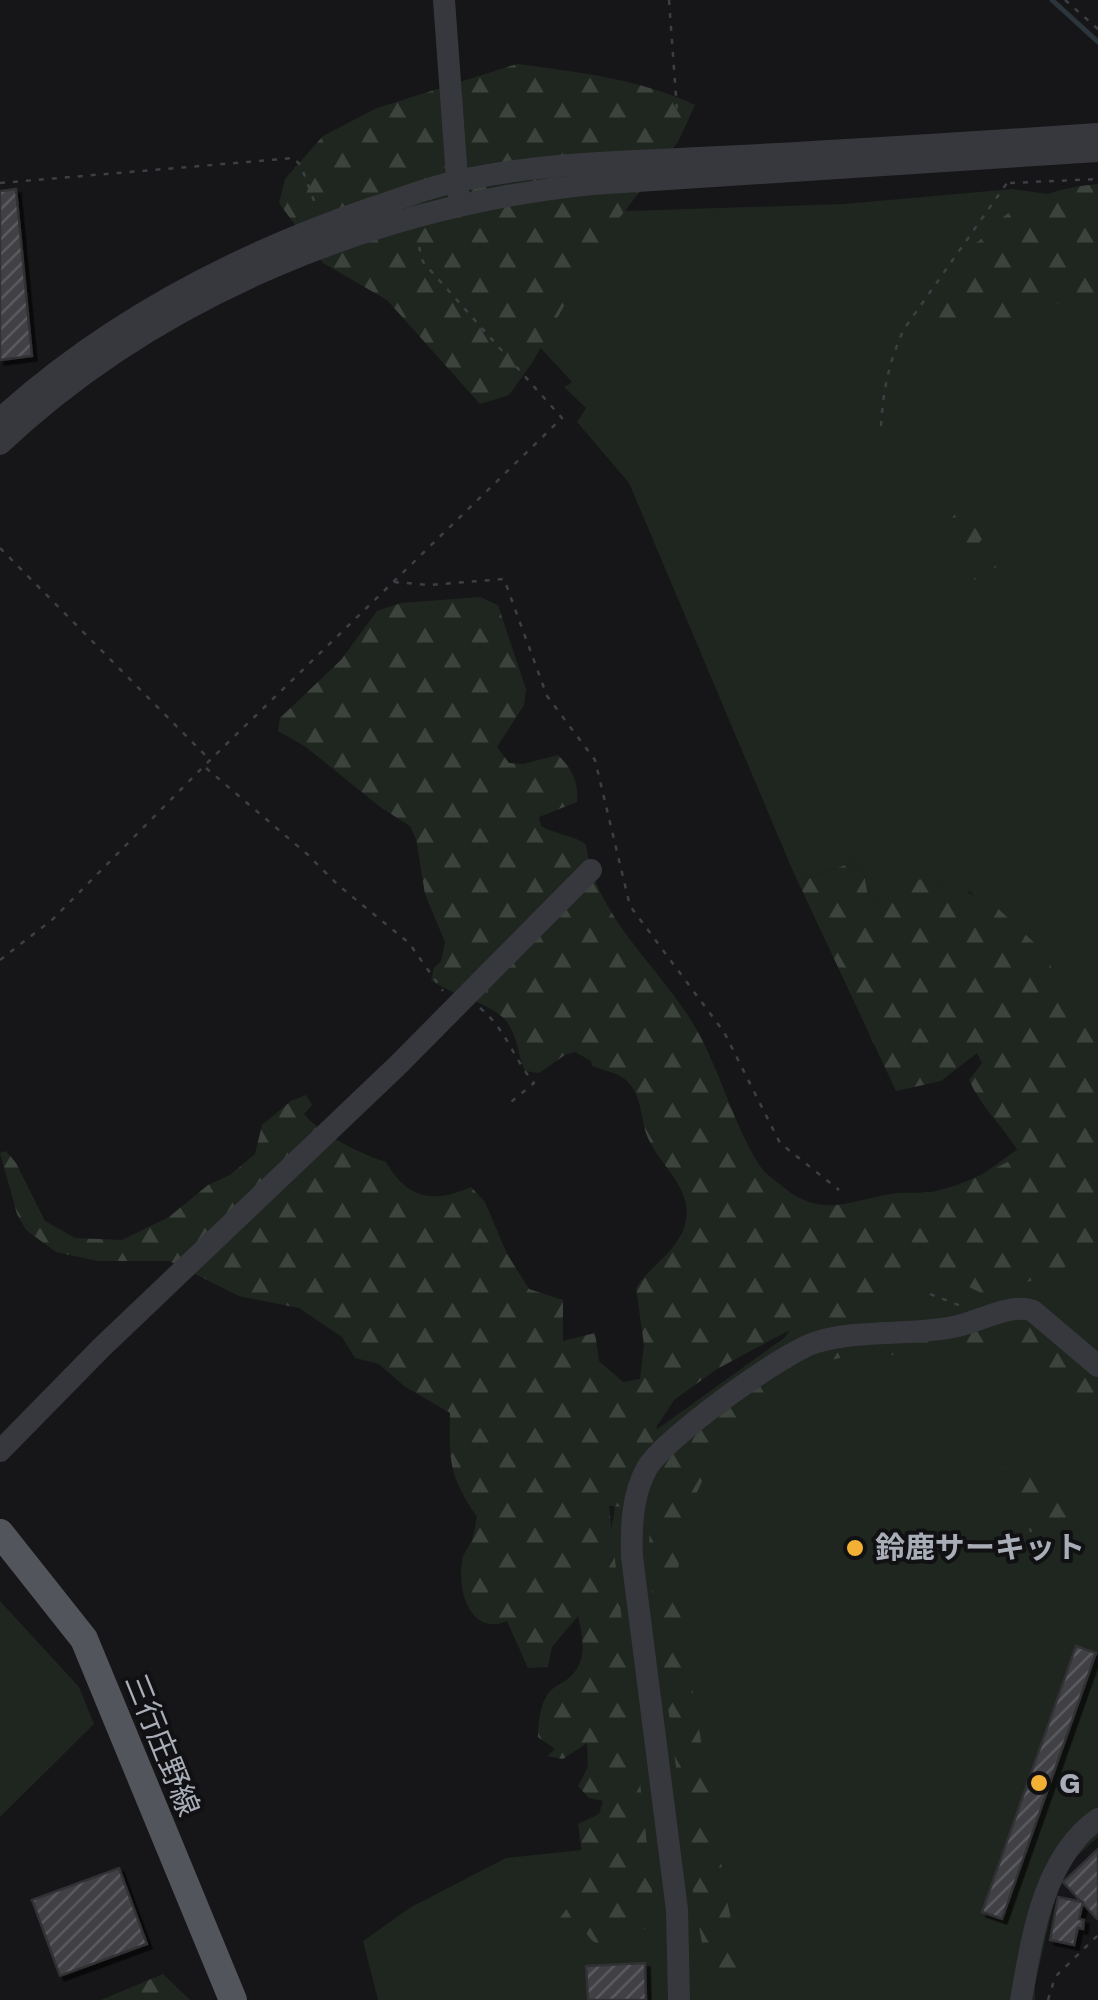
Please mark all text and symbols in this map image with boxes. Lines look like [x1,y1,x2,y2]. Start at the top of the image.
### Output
place label: 鈴鹿サーキット [875,1530,1085,1565]
marker: 鈴鹿サーキット [844,1537,866,1559]
street label: 三行庄野線 [118,1669,207,1821]
place label: G [1059,1765,1081,1800]
marker: G [1028,1772,1050,1794]

